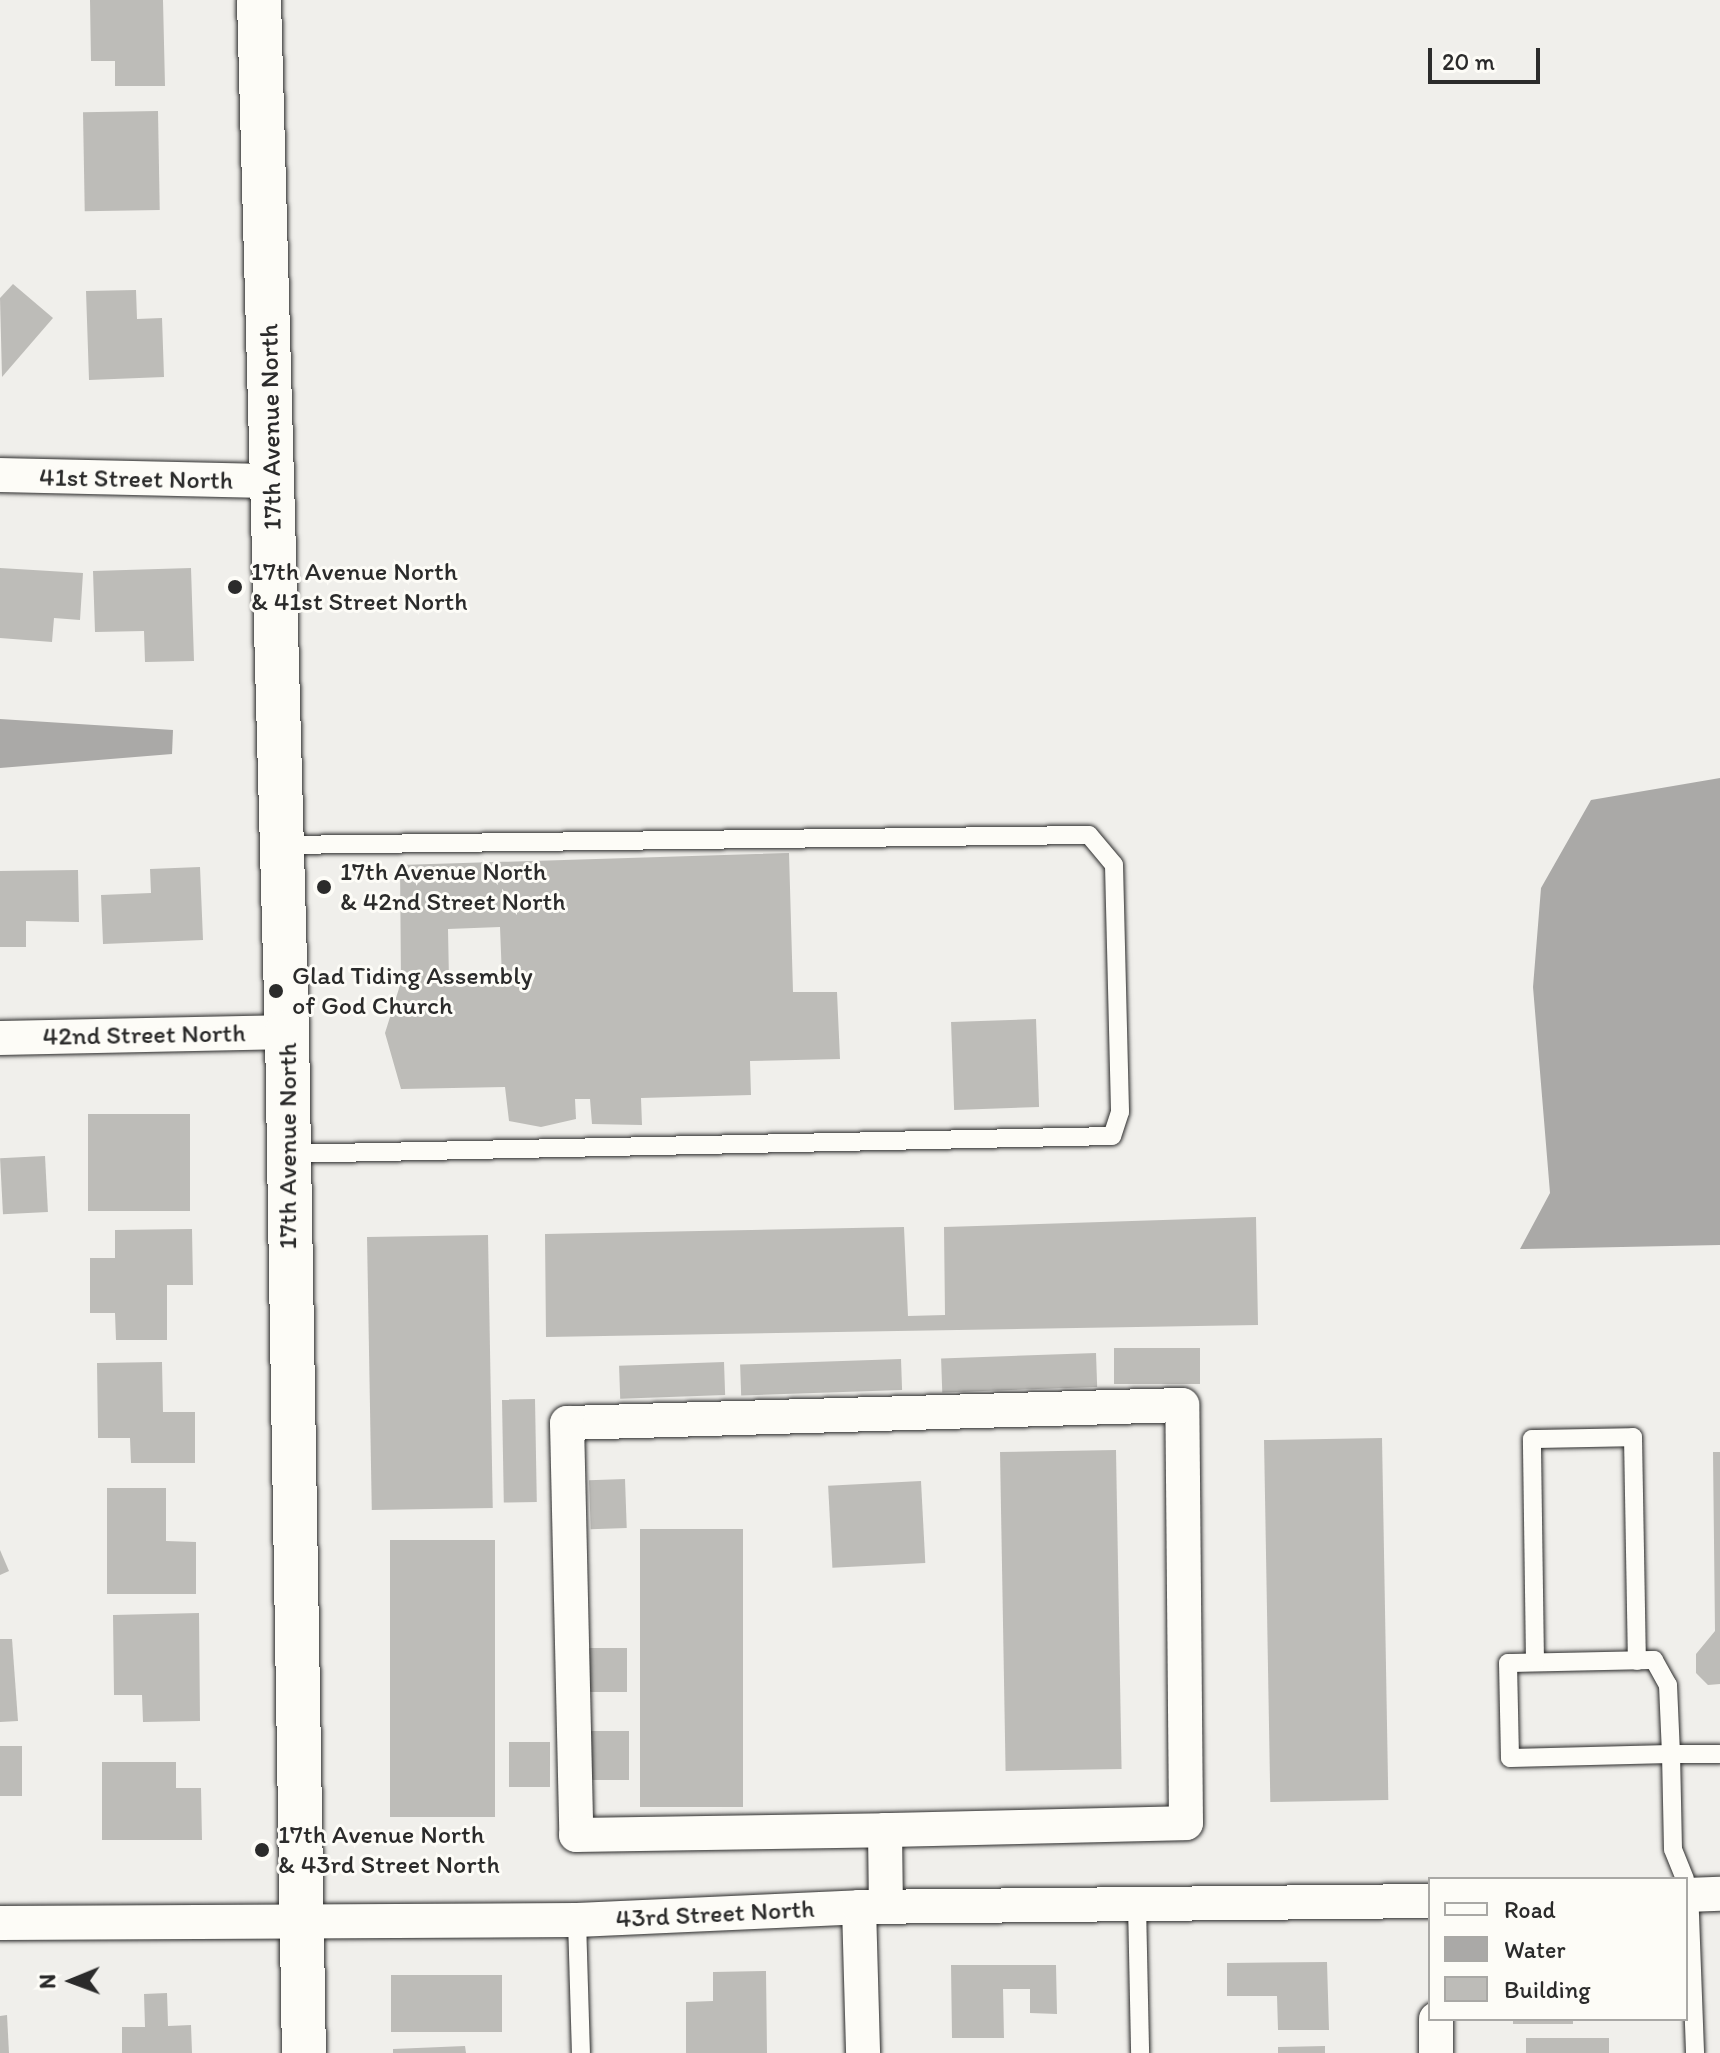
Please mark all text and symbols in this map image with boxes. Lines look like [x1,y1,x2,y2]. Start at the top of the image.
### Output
scale bar [1432,32,1544,82]
text: 20 m [1442,47,1495,76]
street label: 17th Avenue North [254,324,288,530]
street label: 41st Street North [39,462,233,496]
place label: 17th Avenue North & 41st Street North [251,556,468,618]
marker: 17th Avenue North & 41st Street North [226,578,244,596]
place label: 17th Avenue North & 42nd Street North [340,856,566,918]
marker: 17th Avenue North & 42nd Street North [315,878,333,896]
place label: Glad Tiding Assembly of God Church [292,960,533,1022]
marker: Glad Tiding Assembly of God Church [267,982,285,1000]
street label: 42nd Street North [42,1018,246,1052]
street label: 17th Avenue North [272,1043,304,1249]
place label: 17th Avenue North & 43rd Street North [278,1819,500,1880]
marker: 17th Avenue North & 43rd Street North [253,1841,271,1859]
legend [1428,1877,1688,2021]
street label: 43rd Street North [615,1893,815,1935]
text: Road [1504,1895,1556,1924]
text: Water [1504,1935,1566,1964]
north arrow [32,1941,112,2021]
text: N [34,1974,61,1989]
text: Building [1504,1975,1591,2004]

